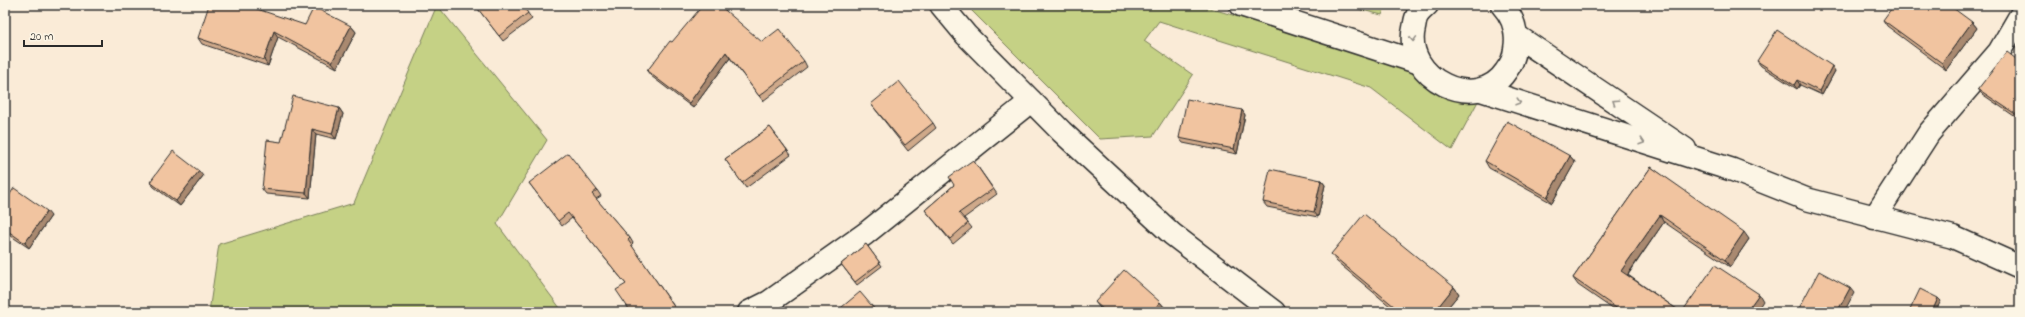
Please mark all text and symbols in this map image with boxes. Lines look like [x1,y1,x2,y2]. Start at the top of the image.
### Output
scale bar [24,22,102,48]
text: 20 m [30,28,53,46]
one-way arrow [1409,36,1418,42]
one-way arrow [1514,98,1521,106]
one-way arrow [1612,99,1619,107]
one-way arrow [1638,137,1645,146]

